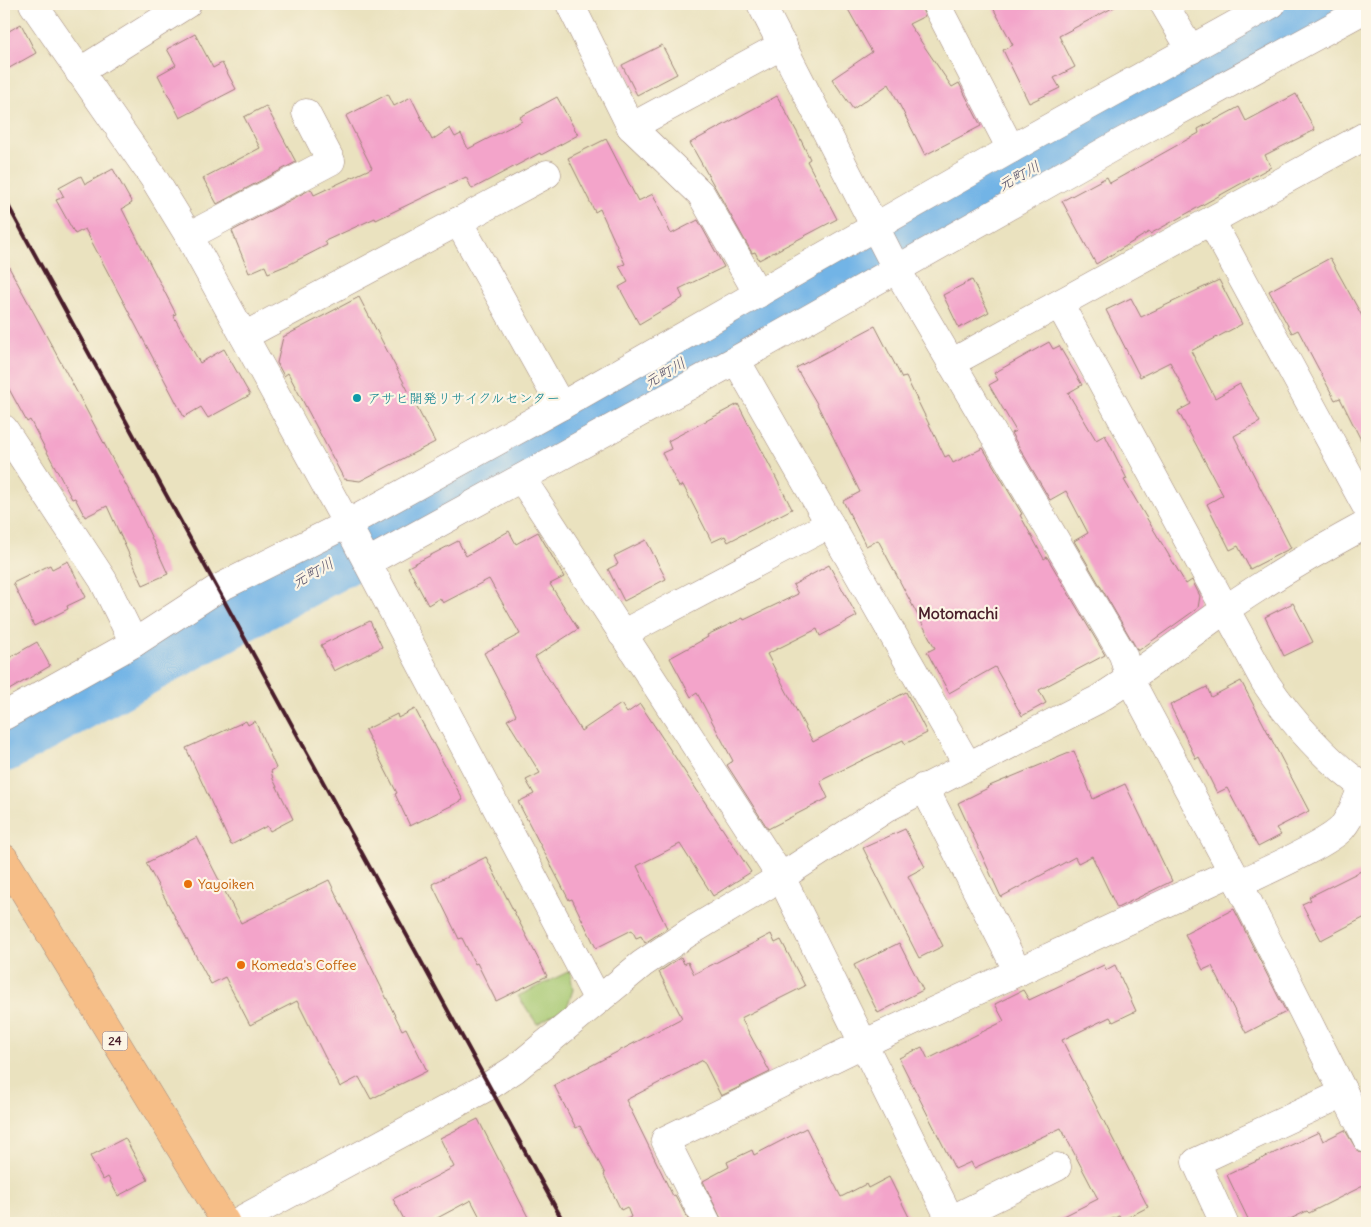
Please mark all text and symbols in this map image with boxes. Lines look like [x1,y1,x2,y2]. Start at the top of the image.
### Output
water label: 元町川 [994,156,1043,195]
water label: 元町川 [641,353,689,392]
place label: アサヒ開発リサイクルセンター [367,389,560,407]
marker: アサヒ開発リサイクルセンター [351,392,363,404]
water label: 元町川 [288,553,337,592]
district label: Motomachi [918,603,998,623]
place label: Yayoiken [198,875,254,893]
marker: Yayoiken [182,878,194,890]
place label: Komeda's Coffee [251,956,357,974]
marker: Komeda's Coffee [235,959,247,971]
road number: 24 [102,1032,128,1050]

